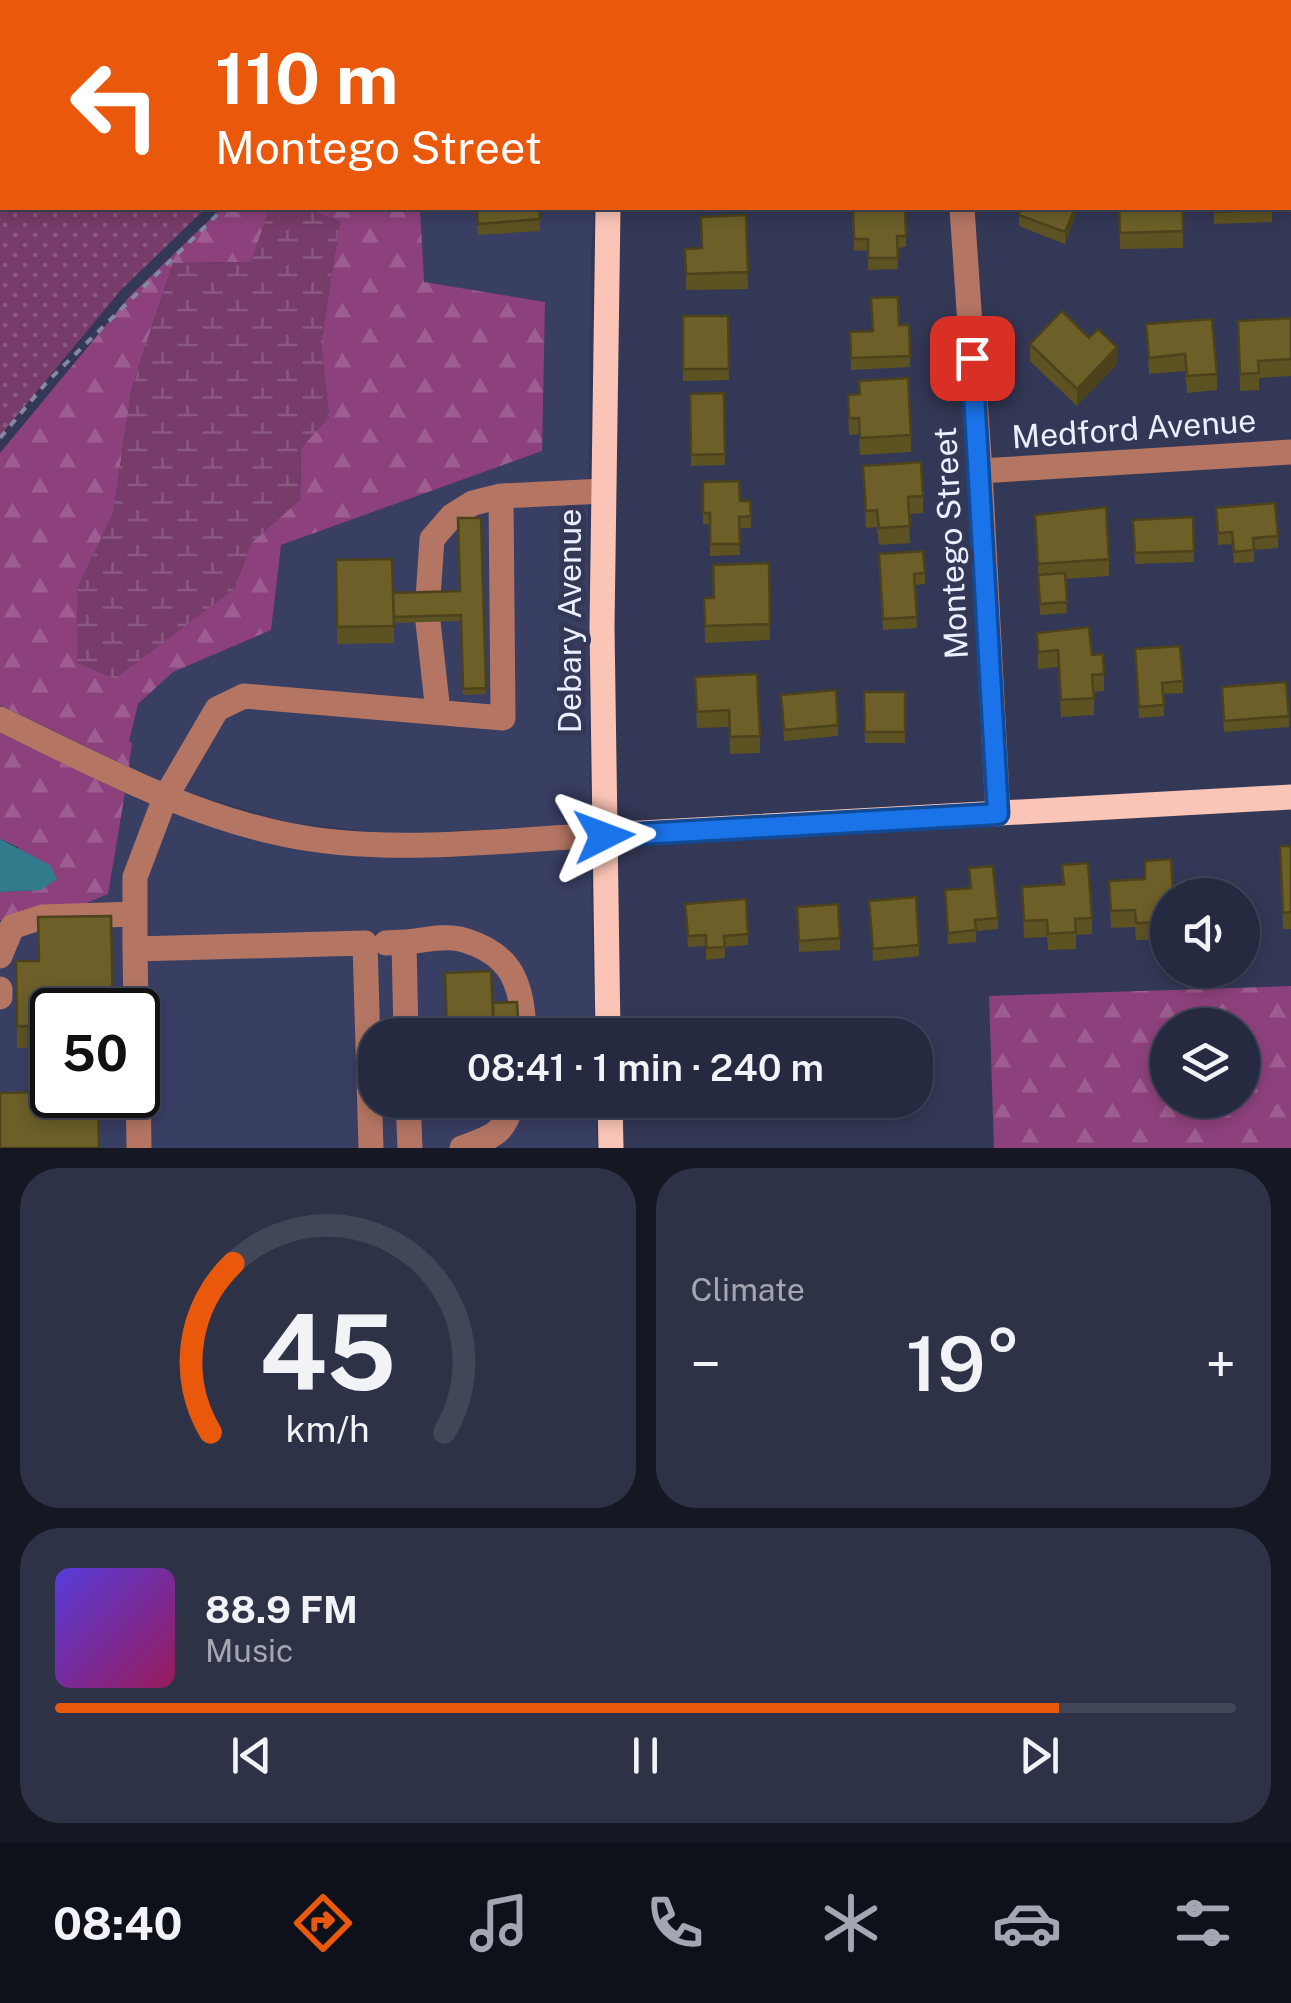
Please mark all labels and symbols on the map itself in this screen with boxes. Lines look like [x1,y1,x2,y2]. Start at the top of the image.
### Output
pin [930,316,1015,401]
street label: Medford Avenue [1011,402,1257,455]
street label: Montego Street [926,426,975,660]
street label: Debary Avenue [551,509,588,733]
position arrow [552,784,656,888]
speed limit sign: 50 [30,988,160,1118]

